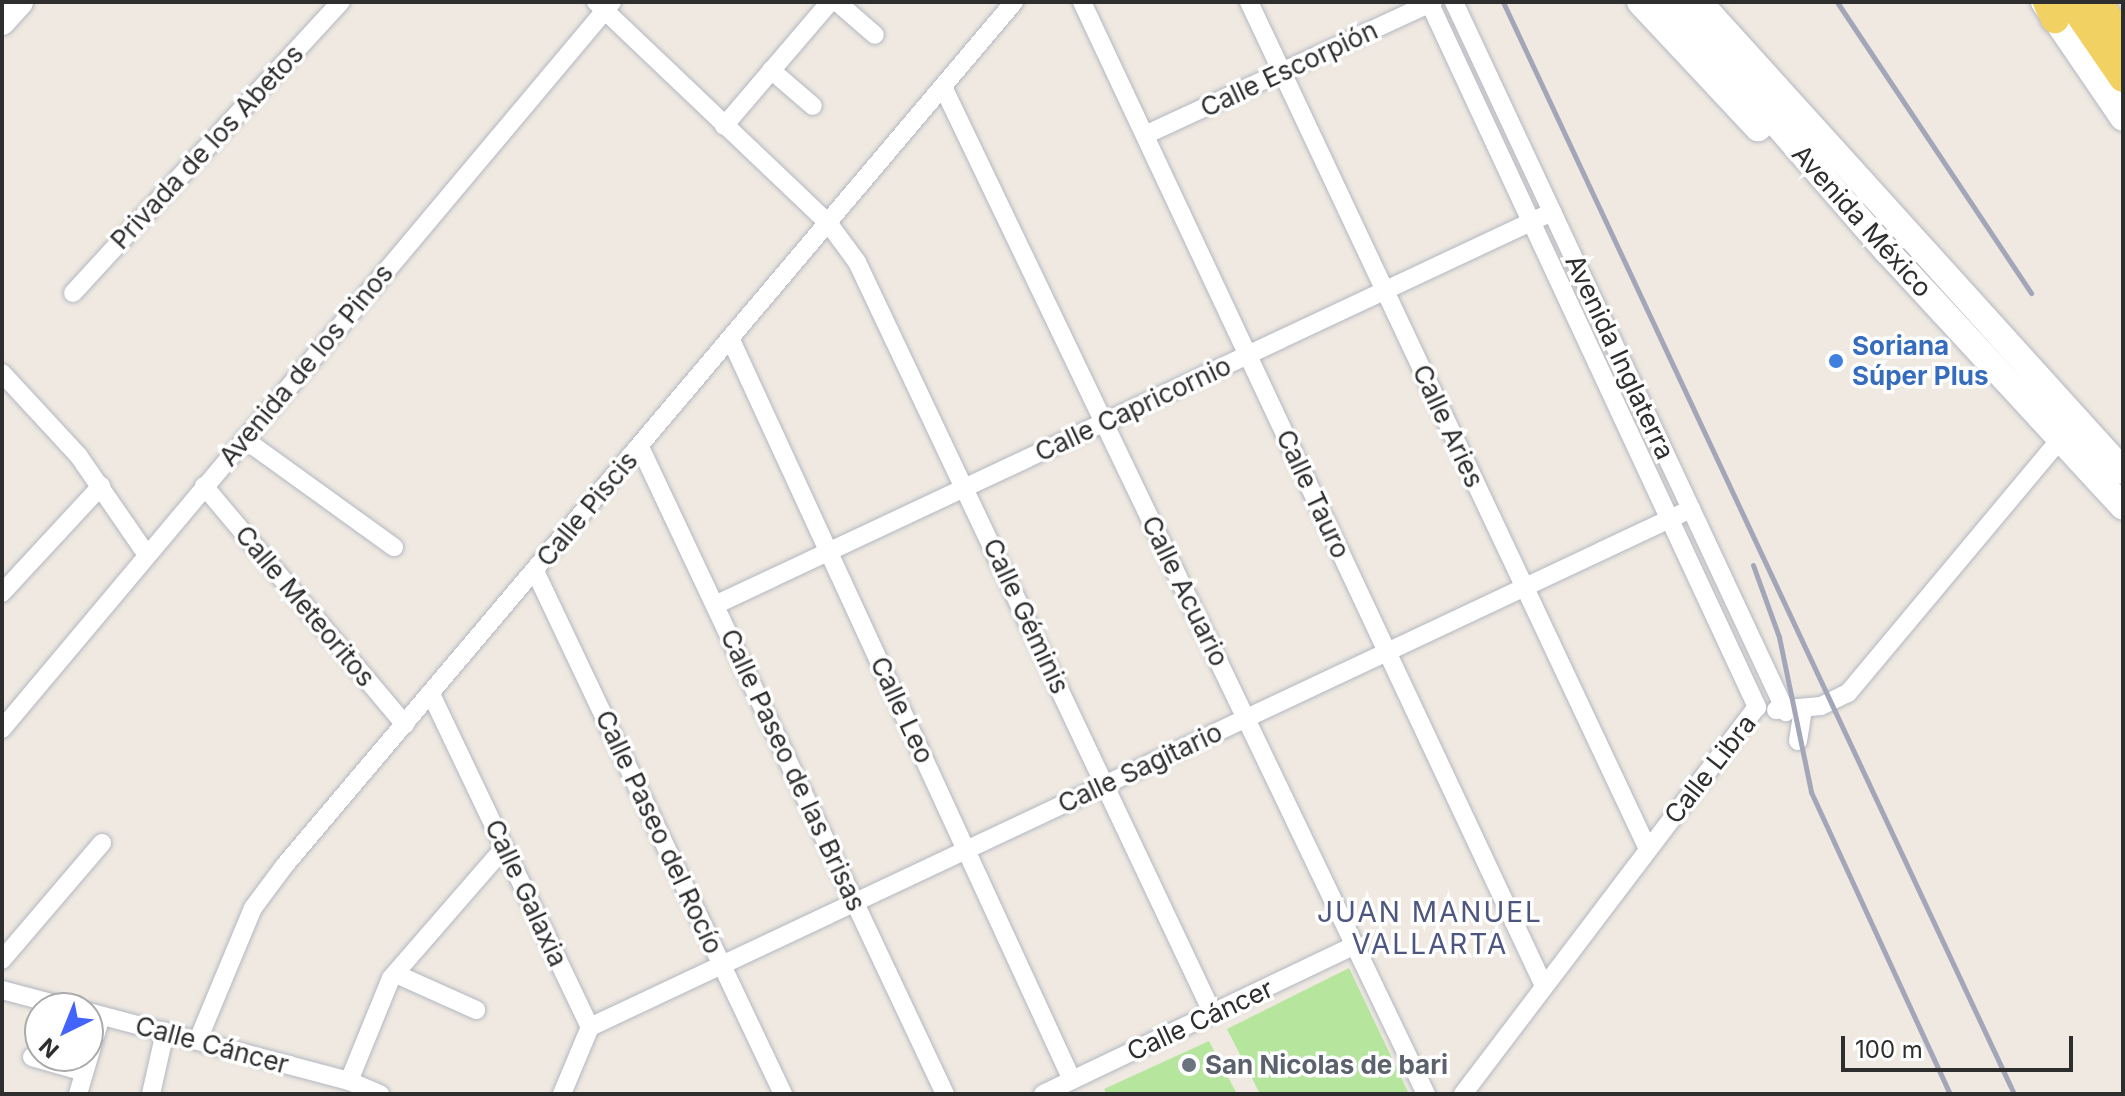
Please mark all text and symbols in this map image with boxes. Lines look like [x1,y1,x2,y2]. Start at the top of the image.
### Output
street label: Calle Escorpión [1195,14,1383,124]
street label: Privada de los Abetos [104,38,310,256]
street label: Avenida México [1786,139,1938,303]
street label: Avenida Inglaterra [1559,250,1681,464]
street label: Avenida de los Pinos [212,258,400,472]
place label: Soriana Súper Plus [1852,330,1988,392]
street label: Calle Capricornio [1030,350,1236,468]
marker: Soriana Súper Plus [1827,352,1845,370]
street label: Calle Aries [1406,360,1490,492]
street label: Calle Tauro [1270,425,1356,563]
street label: Calle Piscis [530,445,644,573]
street label: Calle Acuario [1135,511,1235,671]
street label: Calle Meteoritos [229,519,381,693]
street label: Calle Géminis [976,533,1076,699]
street label: Calle Paseo de las Brisas [714,624,872,916]
street label: Calle Leo [864,652,940,768]
street label: Calle Paseo del Rocío [589,705,729,959]
street label: Calle Libra [1658,708,1762,830]
street label: Calle Sagitario [1053,716,1227,820]
street label: Calle Galaxia [478,815,574,971]
district label: JUAN MANUEL VALLARTA [1317,895,1543,961]
street label: Calle Cáncer [1122,973,1278,1067]
north arrow [24,992,104,1072]
street label: Calle Cáncer [132,1010,292,1080]
scale bar [1845,1020,2077,1070]
text: N [34,1033,64,1063]
text: 100 m [1855,1035,1923,1064]
place label: San Nicolas de bari [1205,1049,1448,1081]
marker: San Nicolas de bari [1180,1056,1198,1074]

